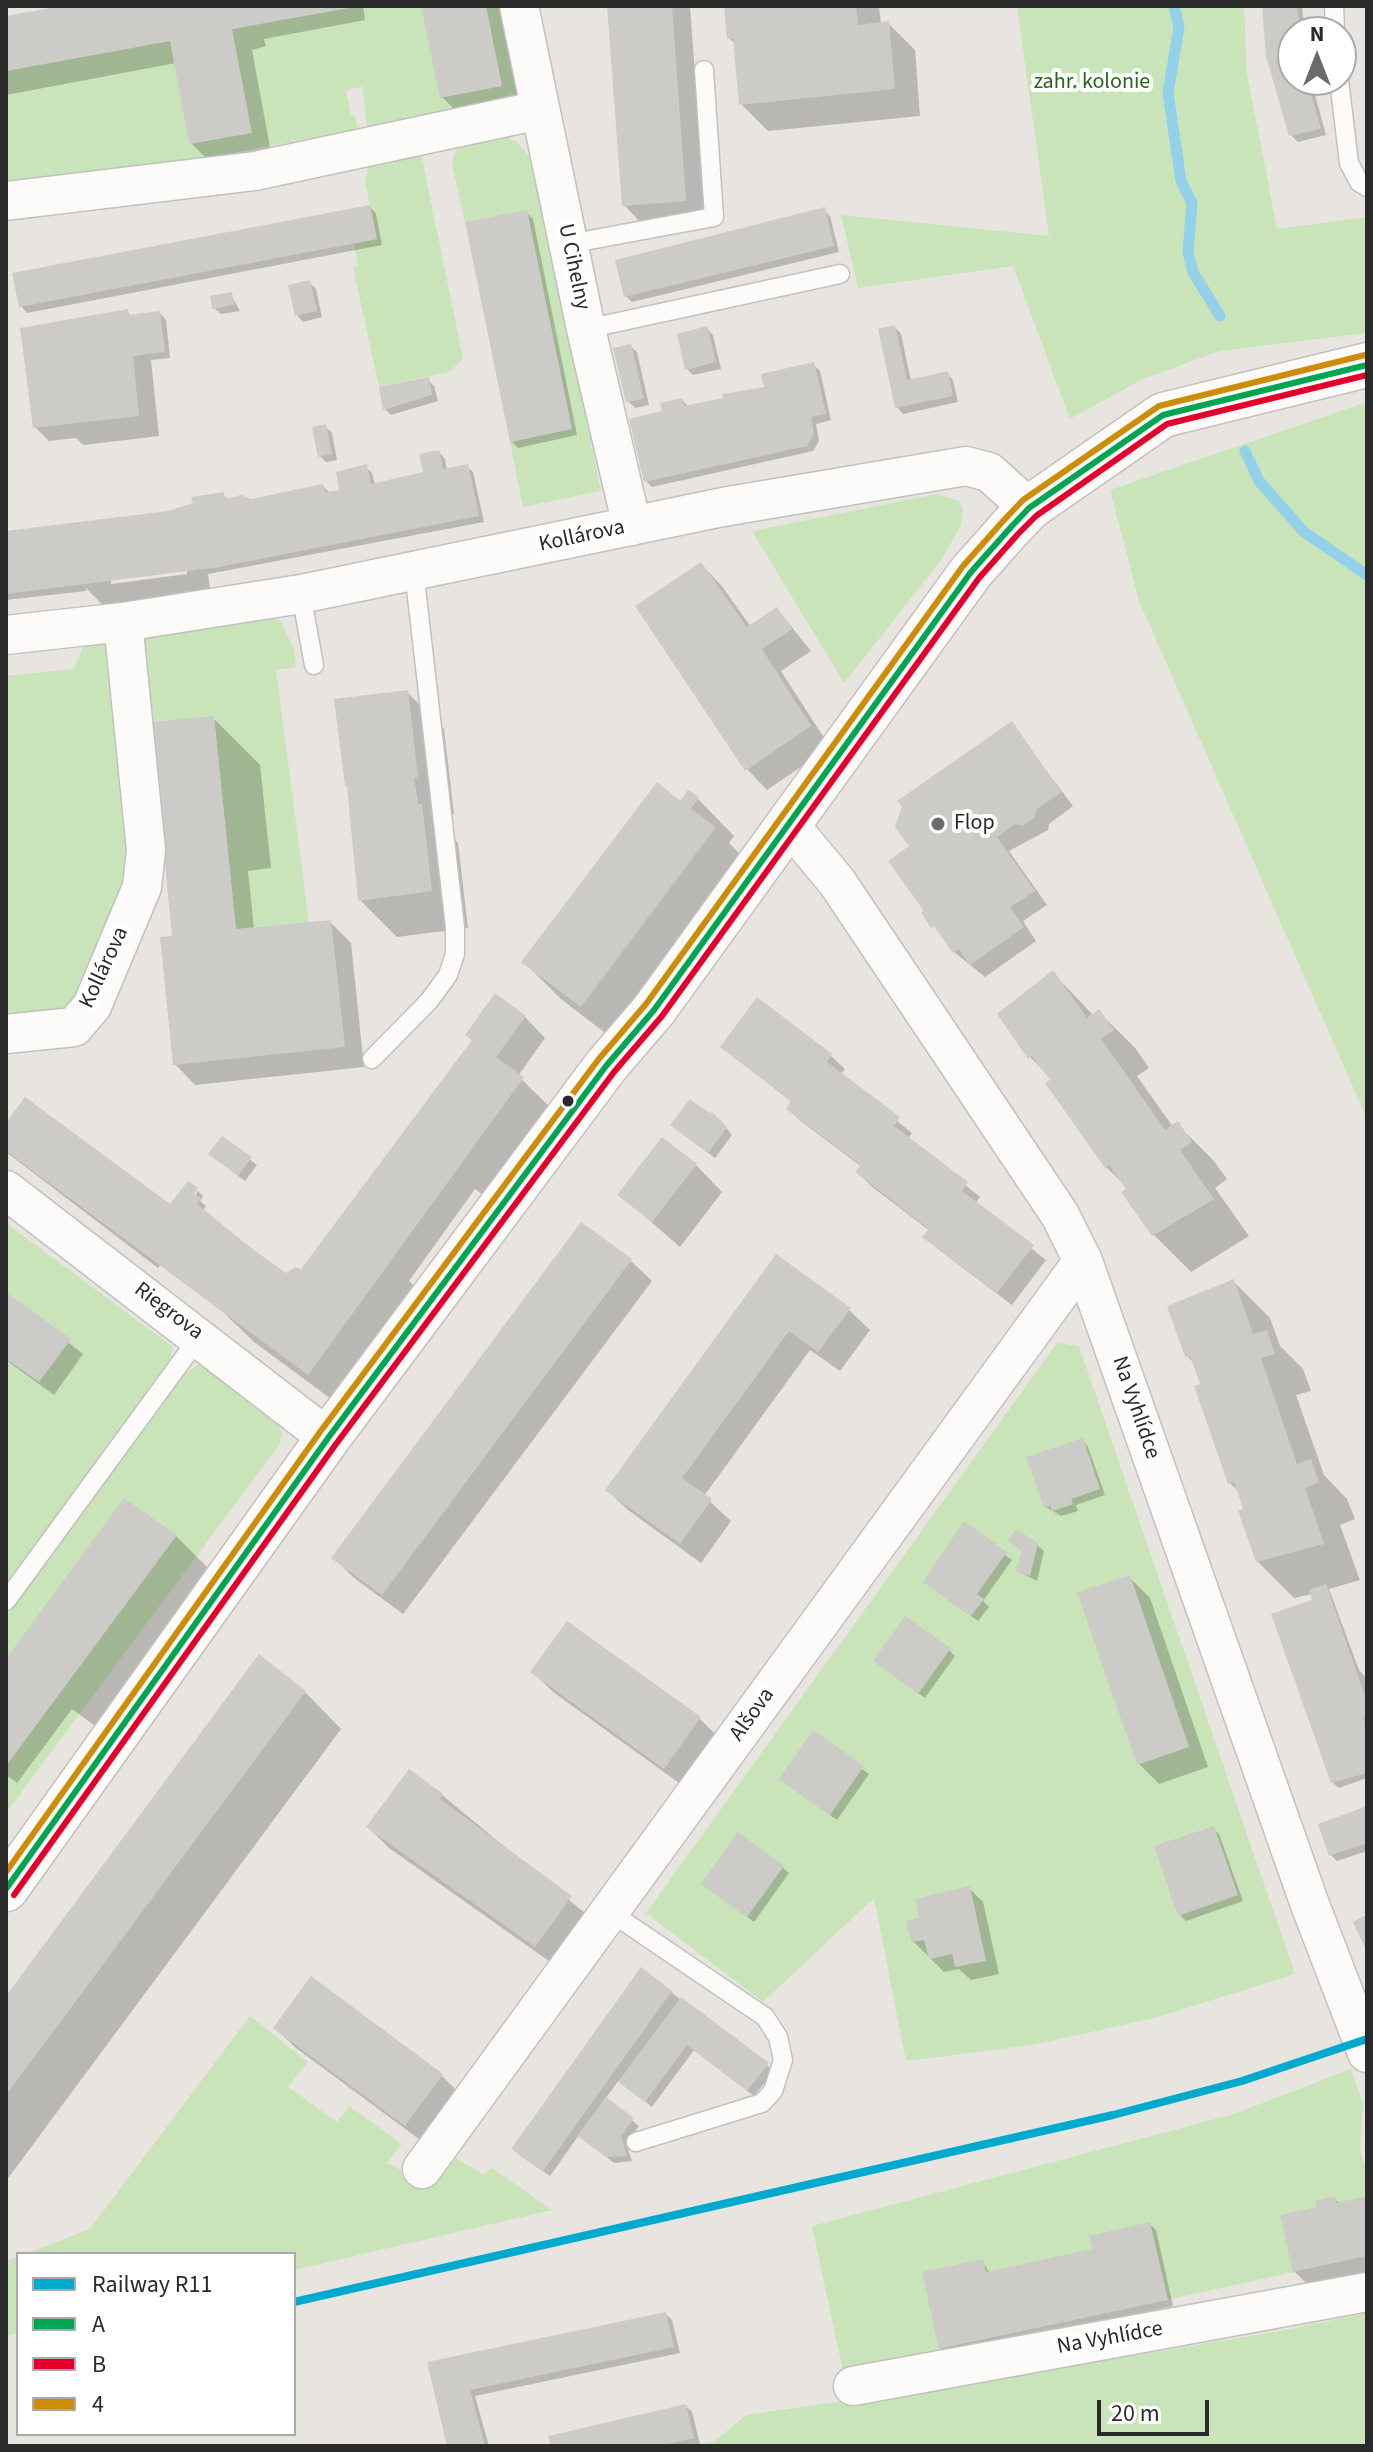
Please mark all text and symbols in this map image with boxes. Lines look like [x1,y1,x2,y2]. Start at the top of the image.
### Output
north arrow [1277,16,1357,96]
text: N [1310,18,1324,50]
park label: zahr. kolonie [1034,70,1150,96]
street label: U Cihelny [551,222,595,312]
street label: Kollárova [537,515,627,559]
place label: Flop [954,811,995,837]
marker: Flop [929,815,947,833]
street label: Kollárova [75,923,135,1013]
unlabelled marker [560,1093,576,1109]
street label: Riegrova [128,1277,208,1347]
street label: Na Vyhlídce [1105,1353,1165,1463]
street label: Alšova [725,1683,781,1747]
legend [16,2252,296,2436]
text: Railway R11 [92,2267,212,2302]
text: A [92,2307,105,2342]
street label: Na Vyhlídce [1055,2317,1165,2361]
text: B [92,2347,106,2382]
scale bar [1101,2384,1213,2434]
text: 4 [92,2387,104,2422]
text: 20 m [1111,2396,1160,2431]

